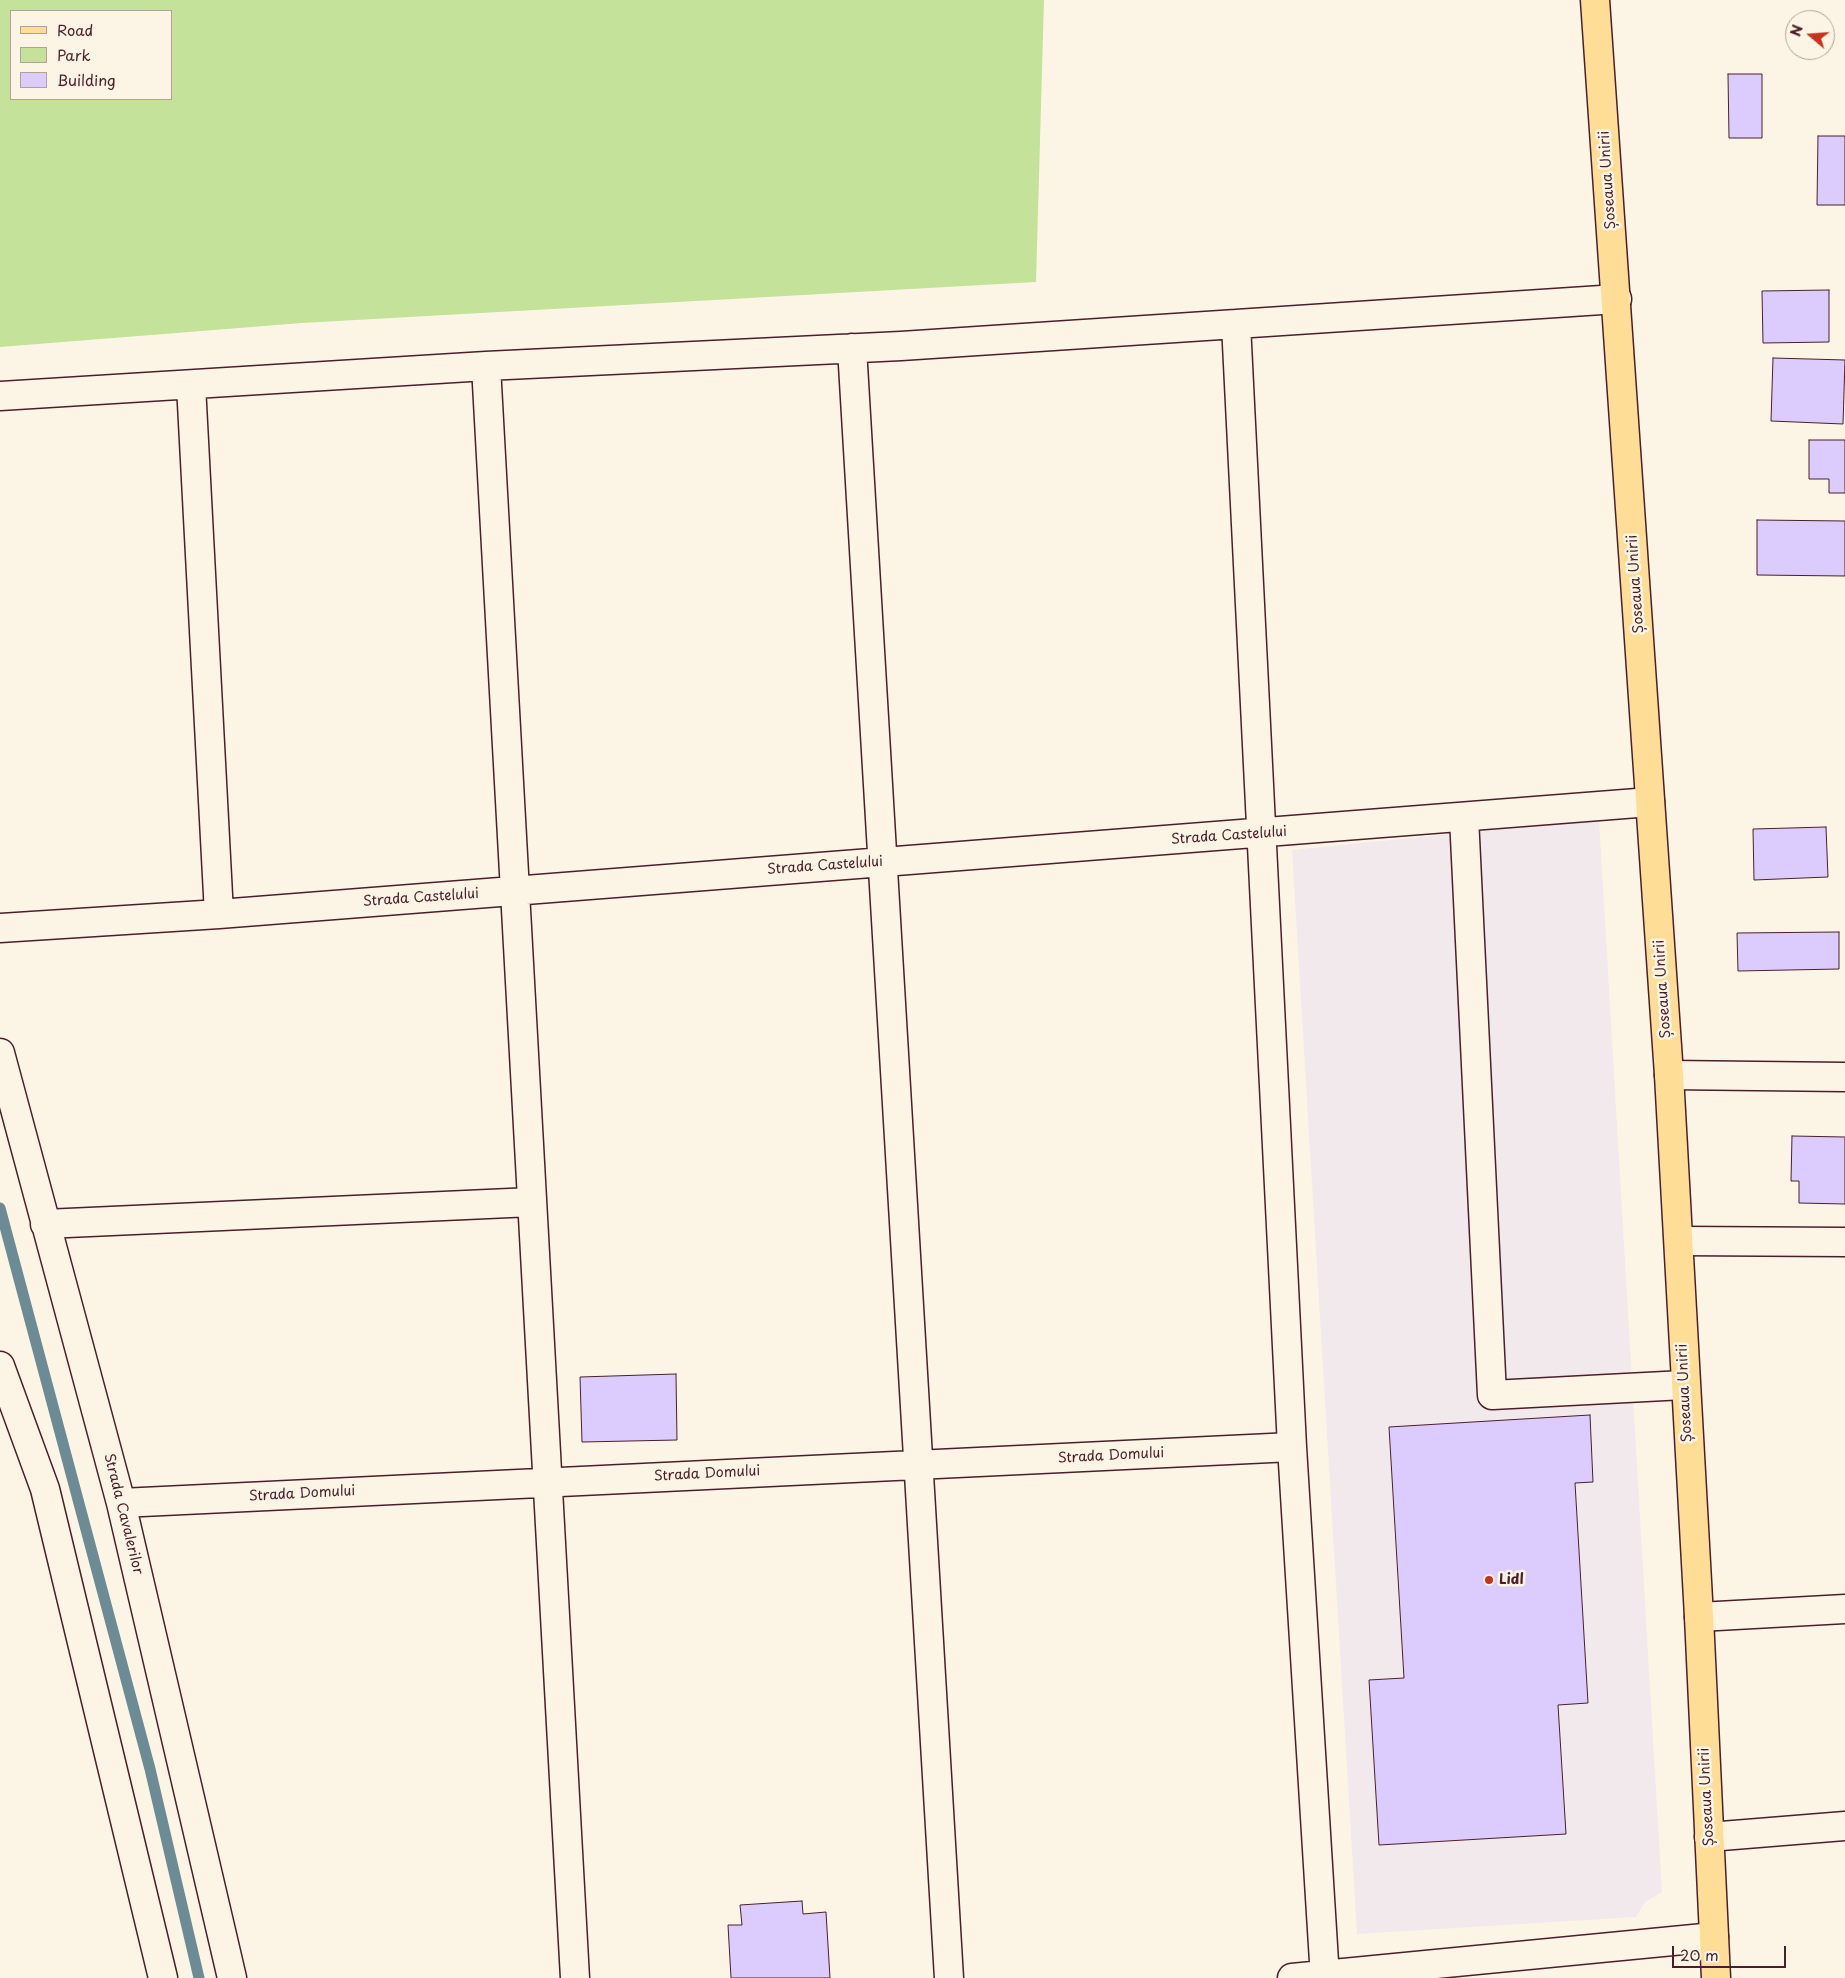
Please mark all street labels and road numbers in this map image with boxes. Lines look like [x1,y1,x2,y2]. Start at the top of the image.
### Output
street label: Șoseaua Unirii [1596,130,1620,230]
street label: Șoseaua Unirii [1624,534,1648,634]
street label: Strada Castelului [1170,824,1288,848]
street label: Strada Castelului [766,854,884,878]
street label: Strada Castelului [362,886,480,910]
street label: Șoseaua Unirii [1651,939,1675,1039]
street label: Șoseaua Unirii [1674,1343,1696,1443]
street label: Strada Domului [1057,1445,1165,1467]
street label: Strada Cavalerilor [100,1452,146,1576]
street label: Strada Domului [653,1463,761,1485]
street label: Strada Domului [248,1483,356,1505]
street label: Șoseaua Unirii [1696,1747,1718,1847]

